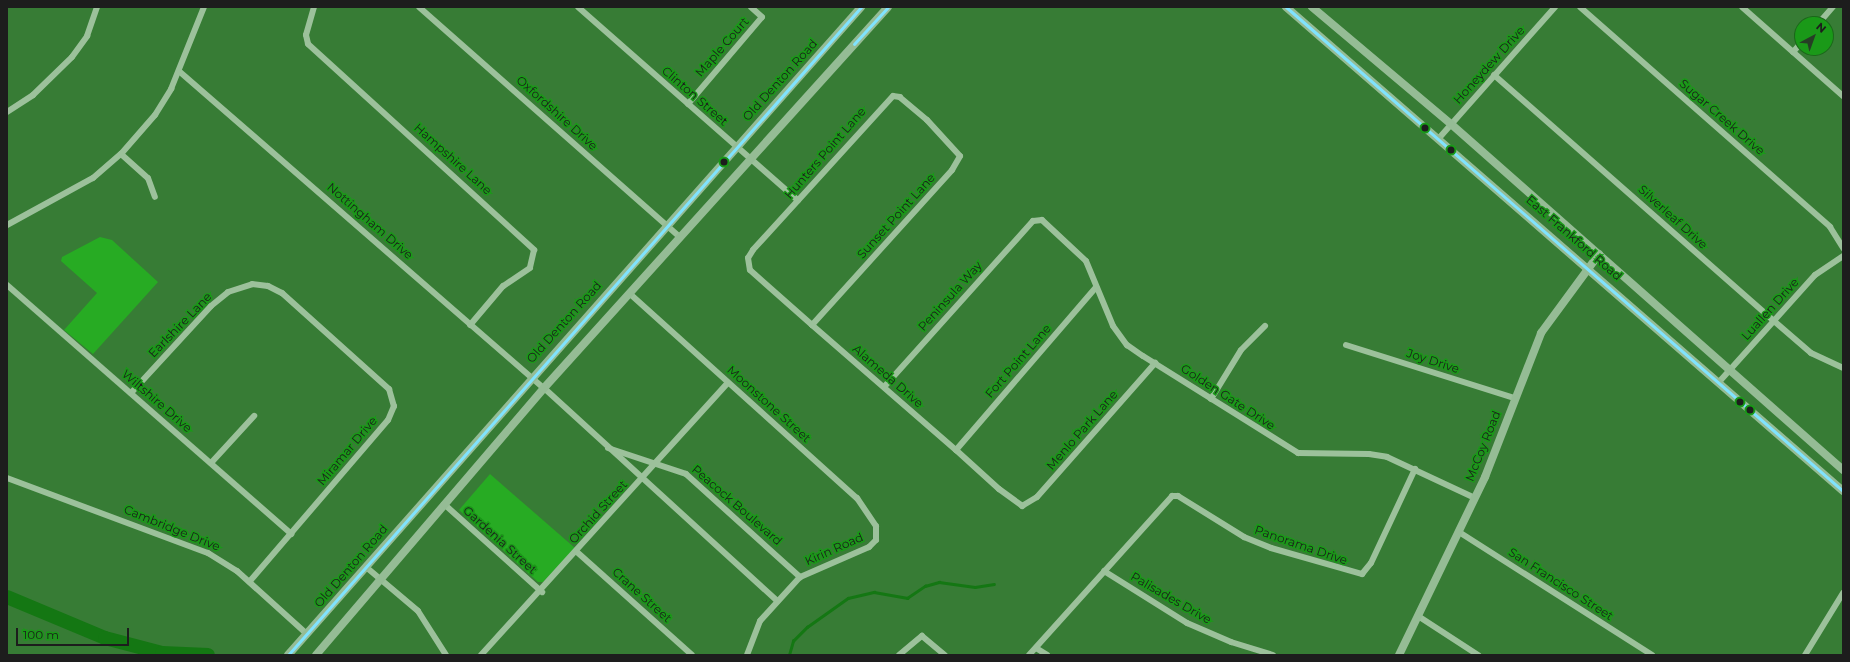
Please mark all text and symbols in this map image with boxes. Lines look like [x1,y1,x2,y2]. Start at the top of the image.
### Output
street label: Maple Court [692,14,752,80]
north arrow [1794,16,1834,56]
text: N [1813,19,1829,36]
street label: Honeydew Drive [1450,23,1528,107]
street label: Old Denton Road [740,36,820,124]
street label: Clinton Street [659,63,731,129]
street label: Oxfordshire Drive [513,73,601,153]
street label: Sugar Creek Drive [1676,76,1768,158]
street label: Hunters Point Lane [781,104,869,202]
street label: Hampshire Lane [411,120,495,198]
unlabelled marker [1420,123,1430,133]
unlabelled marker [1446,145,1456,155]
unlabelled marker [719,157,729,167]
street label: Sunset Point Lane [854,170,938,262]
street label: Nottingham Drive [324,180,416,262]
street label: Silverleaf Drive [1635,182,1711,252]
street label: East Frankford Road [1523,193,1625,283]
street label: Peninsula Way [915,258,985,334]
street label: Luallen Drive [1738,275,1802,343]
street label: Old Denton Road [524,278,604,366]
street label: Earlshire Lane [145,290,215,360]
street label: Fort Point Lane [982,321,1054,401]
street label: Alameda Drive [850,341,926,411]
street label: Joy Drive [1405,346,1461,376]
street label: Golden Gate Drive [1178,361,1278,433]
street label: Moonstone Street [724,363,814,445]
street label: Wiltshire Drive [119,367,195,435]
street label: Menlo Park Lane [1044,387,1120,473]
unlabelled marker [1735,397,1745,407]
unlabelled marker [1745,405,1755,415]
street label: McCoy Road [1462,409,1504,483]
street label: Miramar Drive [314,414,380,488]
street label: Peacock Boulevard [689,462,785,548]
street label: Orchid Street [566,477,630,547]
street label: Cambridge Drive [122,502,222,554]
street label: Gardenia Street [460,503,540,577]
street label: Old Denton Road [311,522,391,610]
street label: Panorama Drive [1253,522,1349,568]
street label: Kirin Road [803,530,865,568]
street label: San Francisco Street [1506,545,1616,623]
street label: Crane Street [609,565,675,625]
street label: Palisades Drive [1128,569,1214,627]
scale bar [18,620,131,646]
text: 100 m [23,627,59,642]

